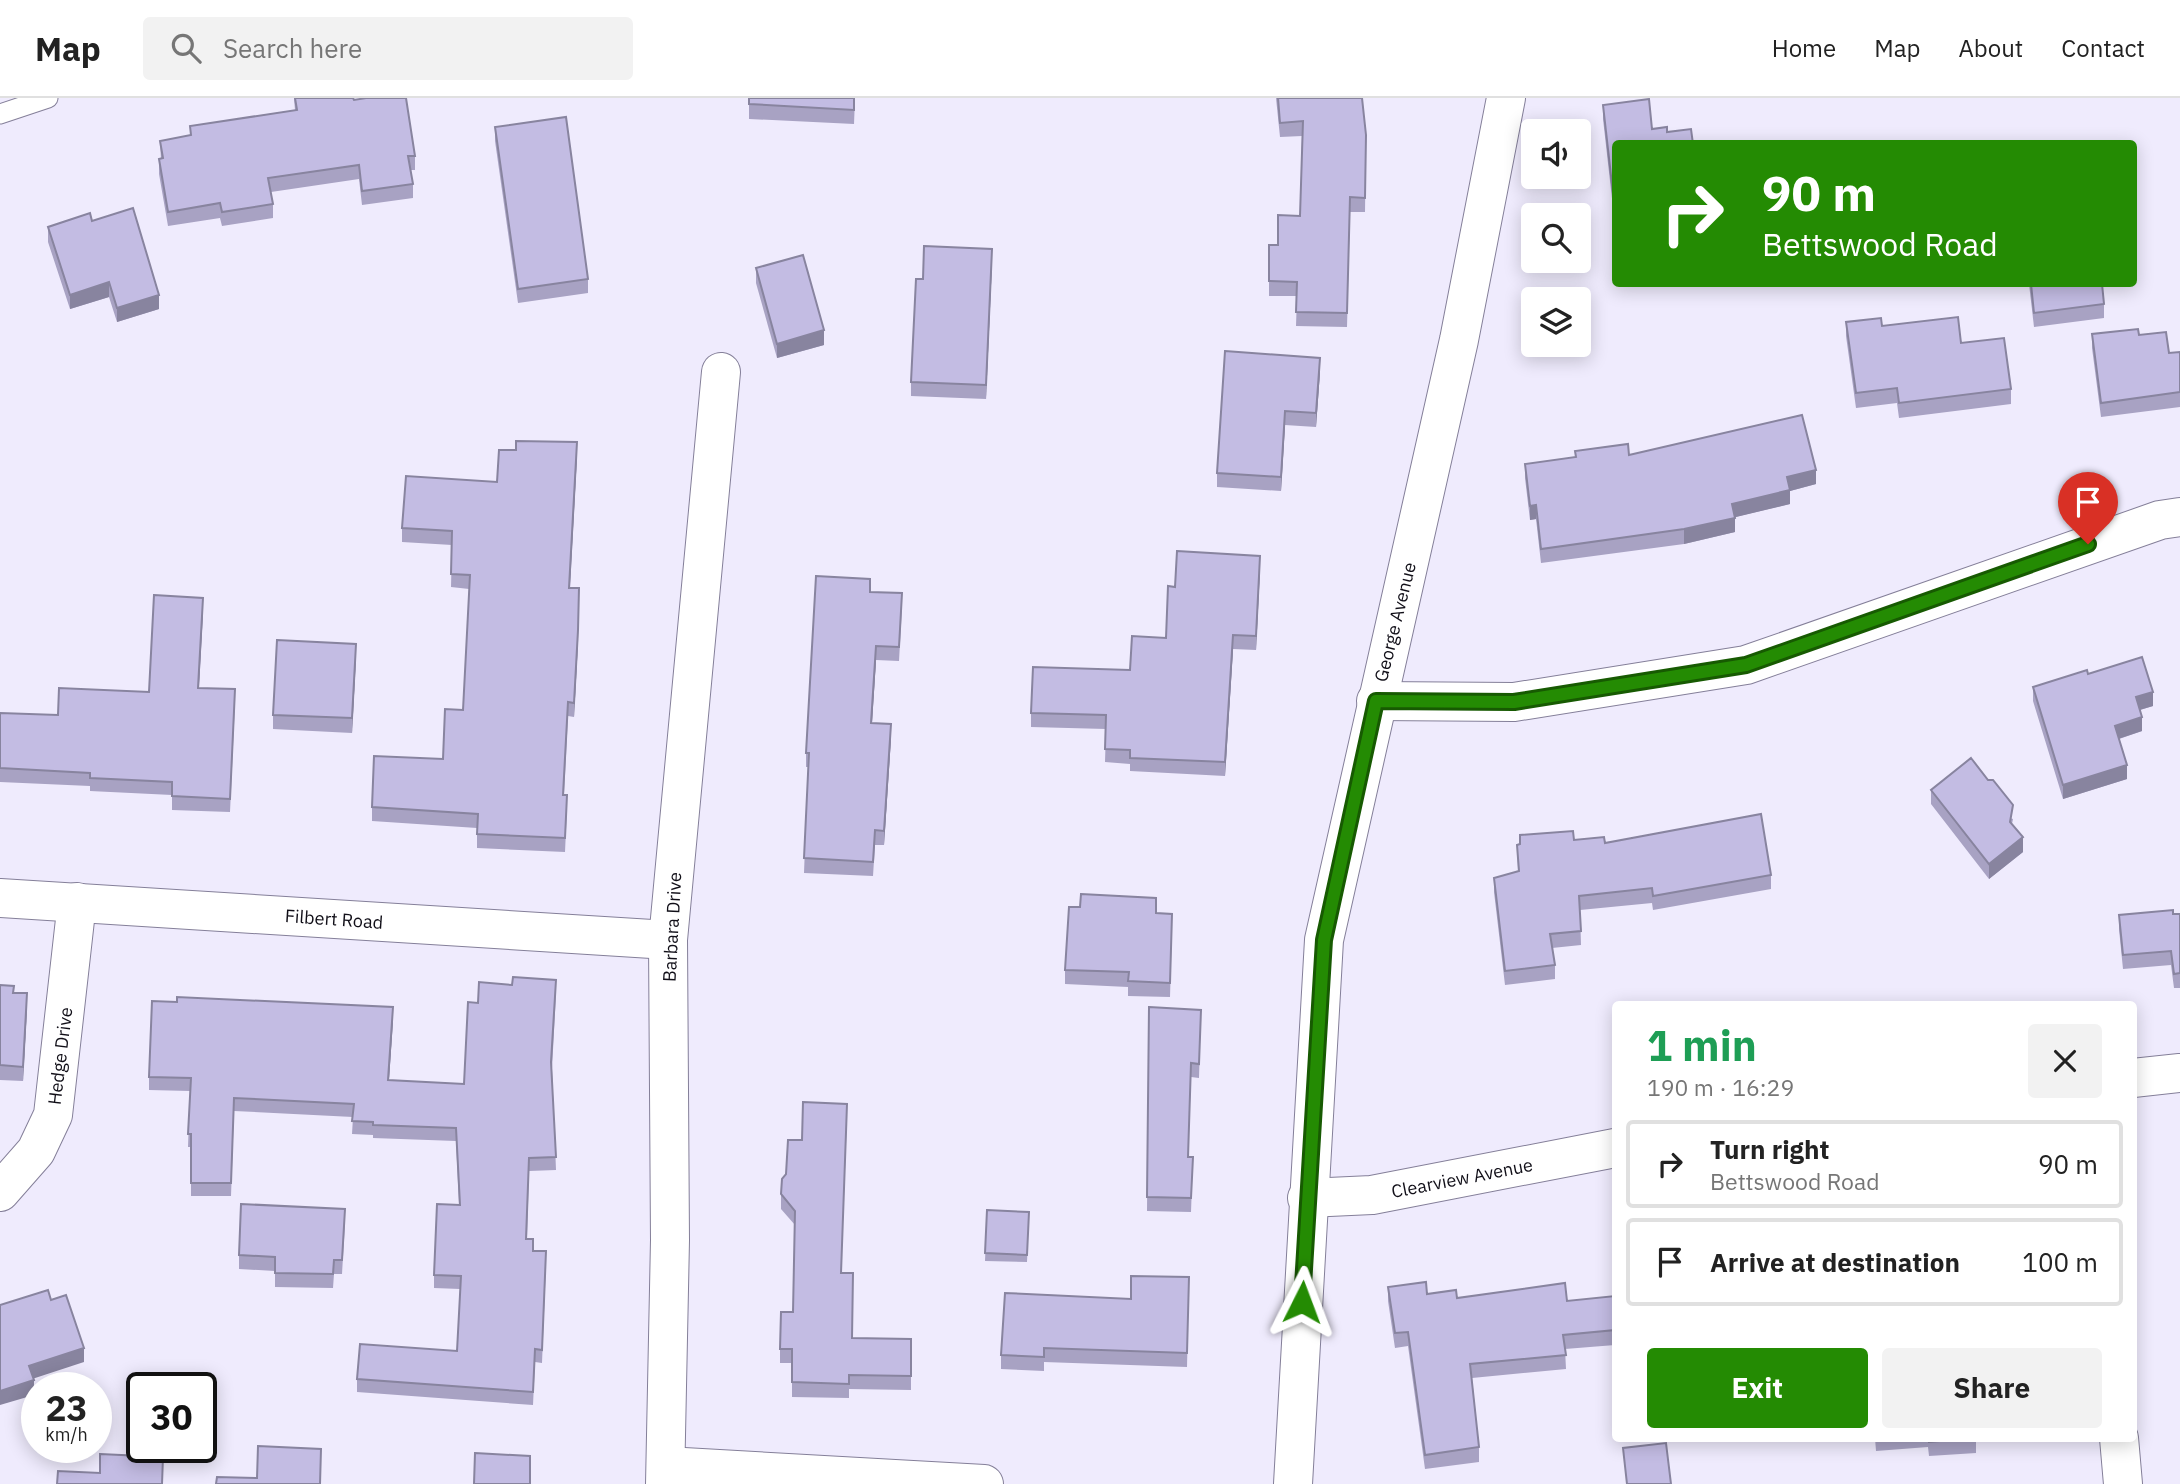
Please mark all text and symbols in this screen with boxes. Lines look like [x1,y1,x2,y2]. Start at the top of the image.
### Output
search box [143,17,633,80]
text: Map [35,27,101,70]
icon: search [167,29,205,67]
text: Search here [223,31,362,65]
text: Home [1772,32,1836,64]
text: Map [1874,32,1920,64]
text: About [1958,32,2023,64]
text: Contact [2061,32,2145,64]
map controls [1521,119,1591,357]
button: sound [1521,119,1591,189]
text: 90 m [1762,161,1876,224]
icon: right [1647,168,1738,259]
button: search [1521,203,1591,273]
text: Bettswood Road [1762,223,1998,265]
button: layers [1521,287,1591,357]
pin [2058,472,2118,544]
icon: arrive [2069,483,2107,521]
street label: George Avenue [1369,560,1421,684]
street label: Barbara Drive [658,871,686,983]
street label: Filbert Road [284,904,384,934]
street label: Hedge Drive [43,1006,77,1106]
text: 1 min [1647,1018,1757,1073]
button: close [2028,1024,2102,1098]
text: 190 m · 16:29 [1647,1072,1794,1102]
text: Turn right [1710,1132,1829,1166]
icon: right [1651,1145,1689,1183]
text: 90 m [2038,1147,2098,1181]
street label: Clearview Avenue [1389,1153,1535,1203]
text: Bettswood Road [1710,1166,1880,1196]
icon: arrive [1651,1243,1689,1281]
text: Arrive at destination [1710,1245,1960,1279]
text: 100 m [2022,1245,2098,1279]
position arrow [1265,1265,1339,1339]
button: Exit [1647,1348,1868,1428]
button: Share [1882,1348,2102,1428]
speed limit sign: 30 [126,1372,217,1463]
text: 23 [45,1385,88,1431]
text: km/h [45,1423,88,1446]

